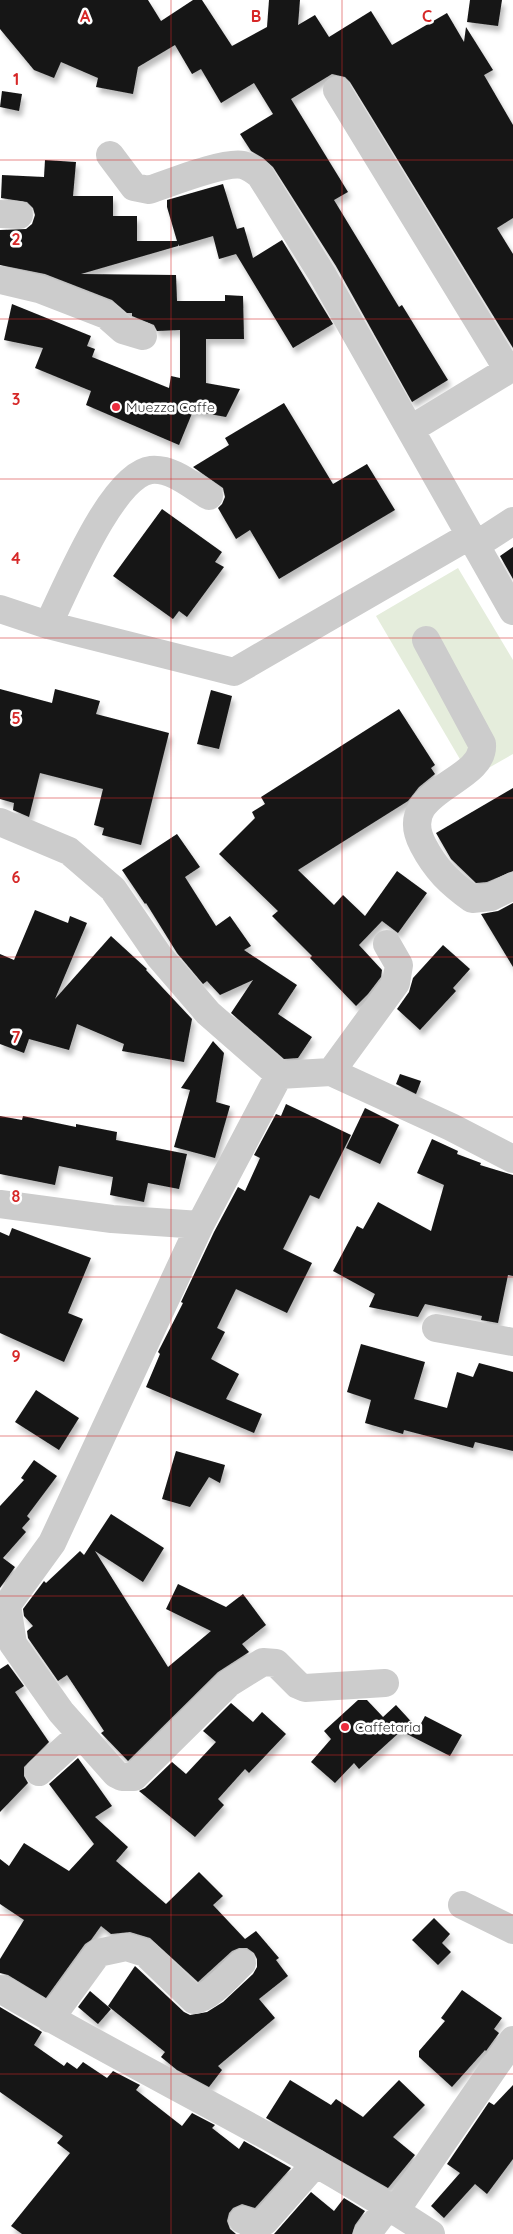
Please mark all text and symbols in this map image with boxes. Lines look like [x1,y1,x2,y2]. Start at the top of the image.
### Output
text: A [80,6,91,26]
text: B [251,6,261,26]
text: C [422,6,432,26]
text: 1 [13,69,19,89]
text: 2 [11,229,21,249]
text: 3 [12,389,20,409]
place label: Muezza Caffe [126,398,215,416]
marker: Muezza Caffe [110,401,122,413]
text: 4 [11,548,21,568]
text: 5 [11,708,21,728]
text: 6 [12,867,21,887]
text: 7 [12,1027,21,1047]
text: 8 [12,1186,21,1206]
text: 9 [11,1346,21,1366]
place label: Caffetaria [355,1718,421,1736]
marker: Caffetaria [339,1721,351,1733]

